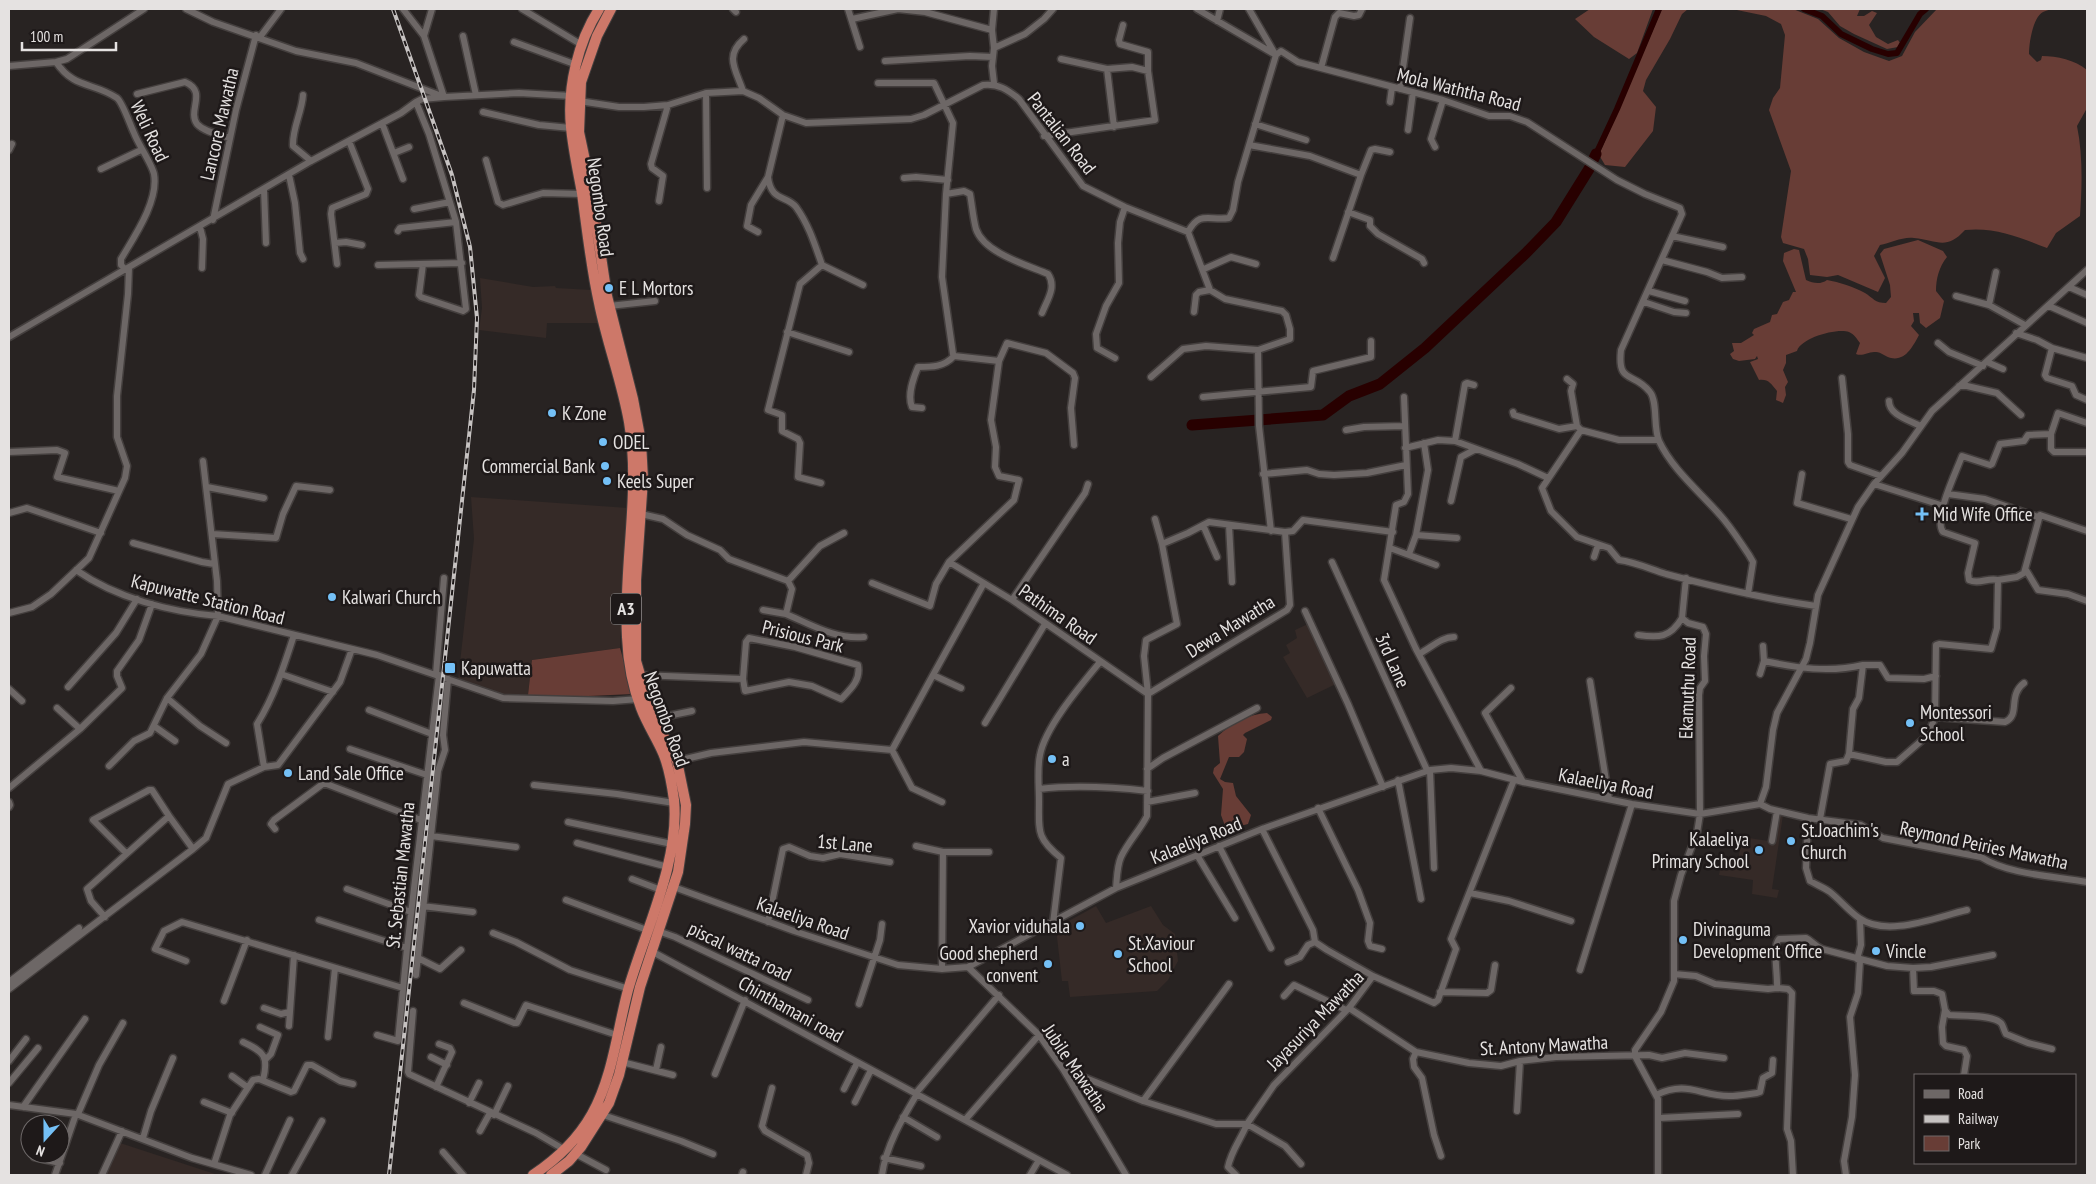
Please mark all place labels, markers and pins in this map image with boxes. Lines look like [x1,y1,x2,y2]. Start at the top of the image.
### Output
place label: E L Mortors [619,276,693,300]
marker: E L Mortors [603,282,615,294]
place label: K Zone [562,401,607,425]
marker: K Zone [546,407,558,419]
place label: ODEL [613,430,650,454]
marker: ODEL [597,436,609,448]
place label: Commercial Bank [482,454,596,478]
marker: Commercial Bank [599,460,611,472]
place label: Keels Super [617,469,695,493]
marker: Keels Super [601,475,613,487]
place label: Mid Wife Office [1933,502,2033,526]
marker: Mid Wife Office [1915,507,1929,521]
place label: Kalwari Church [342,585,441,609]
marker: Kalwari Church [326,591,338,603]
place label: Kapuwatta [461,656,531,680]
marker: Kapuwatta [443,661,457,675]
place label: Montessori School [1920,700,1992,746]
marker: Montessori School [1904,717,1916,729]
place label: a [1062,747,1070,771]
marker: a [1046,753,1058,765]
place label: Land Sale Office [298,761,404,785]
marker: Land Sale Office [282,767,294,779]
place label: St.Joachim's Church [1801,818,1879,864]
place label: Kalaeliya Primary School [1652,827,1750,873]
marker: St.Joachim's Church [1785,835,1797,847]
marker: Kalaeliya Primary School [1753,844,1765,856]
place label: Xavior viduhala [969,914,1070,938]
place label: Divinaguma Development Office [1693,917,1822,963]
marker: Xavior viduhala [1074,920,1086,932]
place label: St.Xaviour School [1128,931,1195,977]
marker: Divinaguma Development Office [1677,934,1689,946]
place label: Vincle [1885,939,1926,963]
place label: Good shepherd convent [939,941,1039,987]
marker: Vincle [1870,945,1882,957]
marker: St.Xaviour School [1112,948,1124,960]
marker: Good shepherd convent [1042,958,1054,970]

